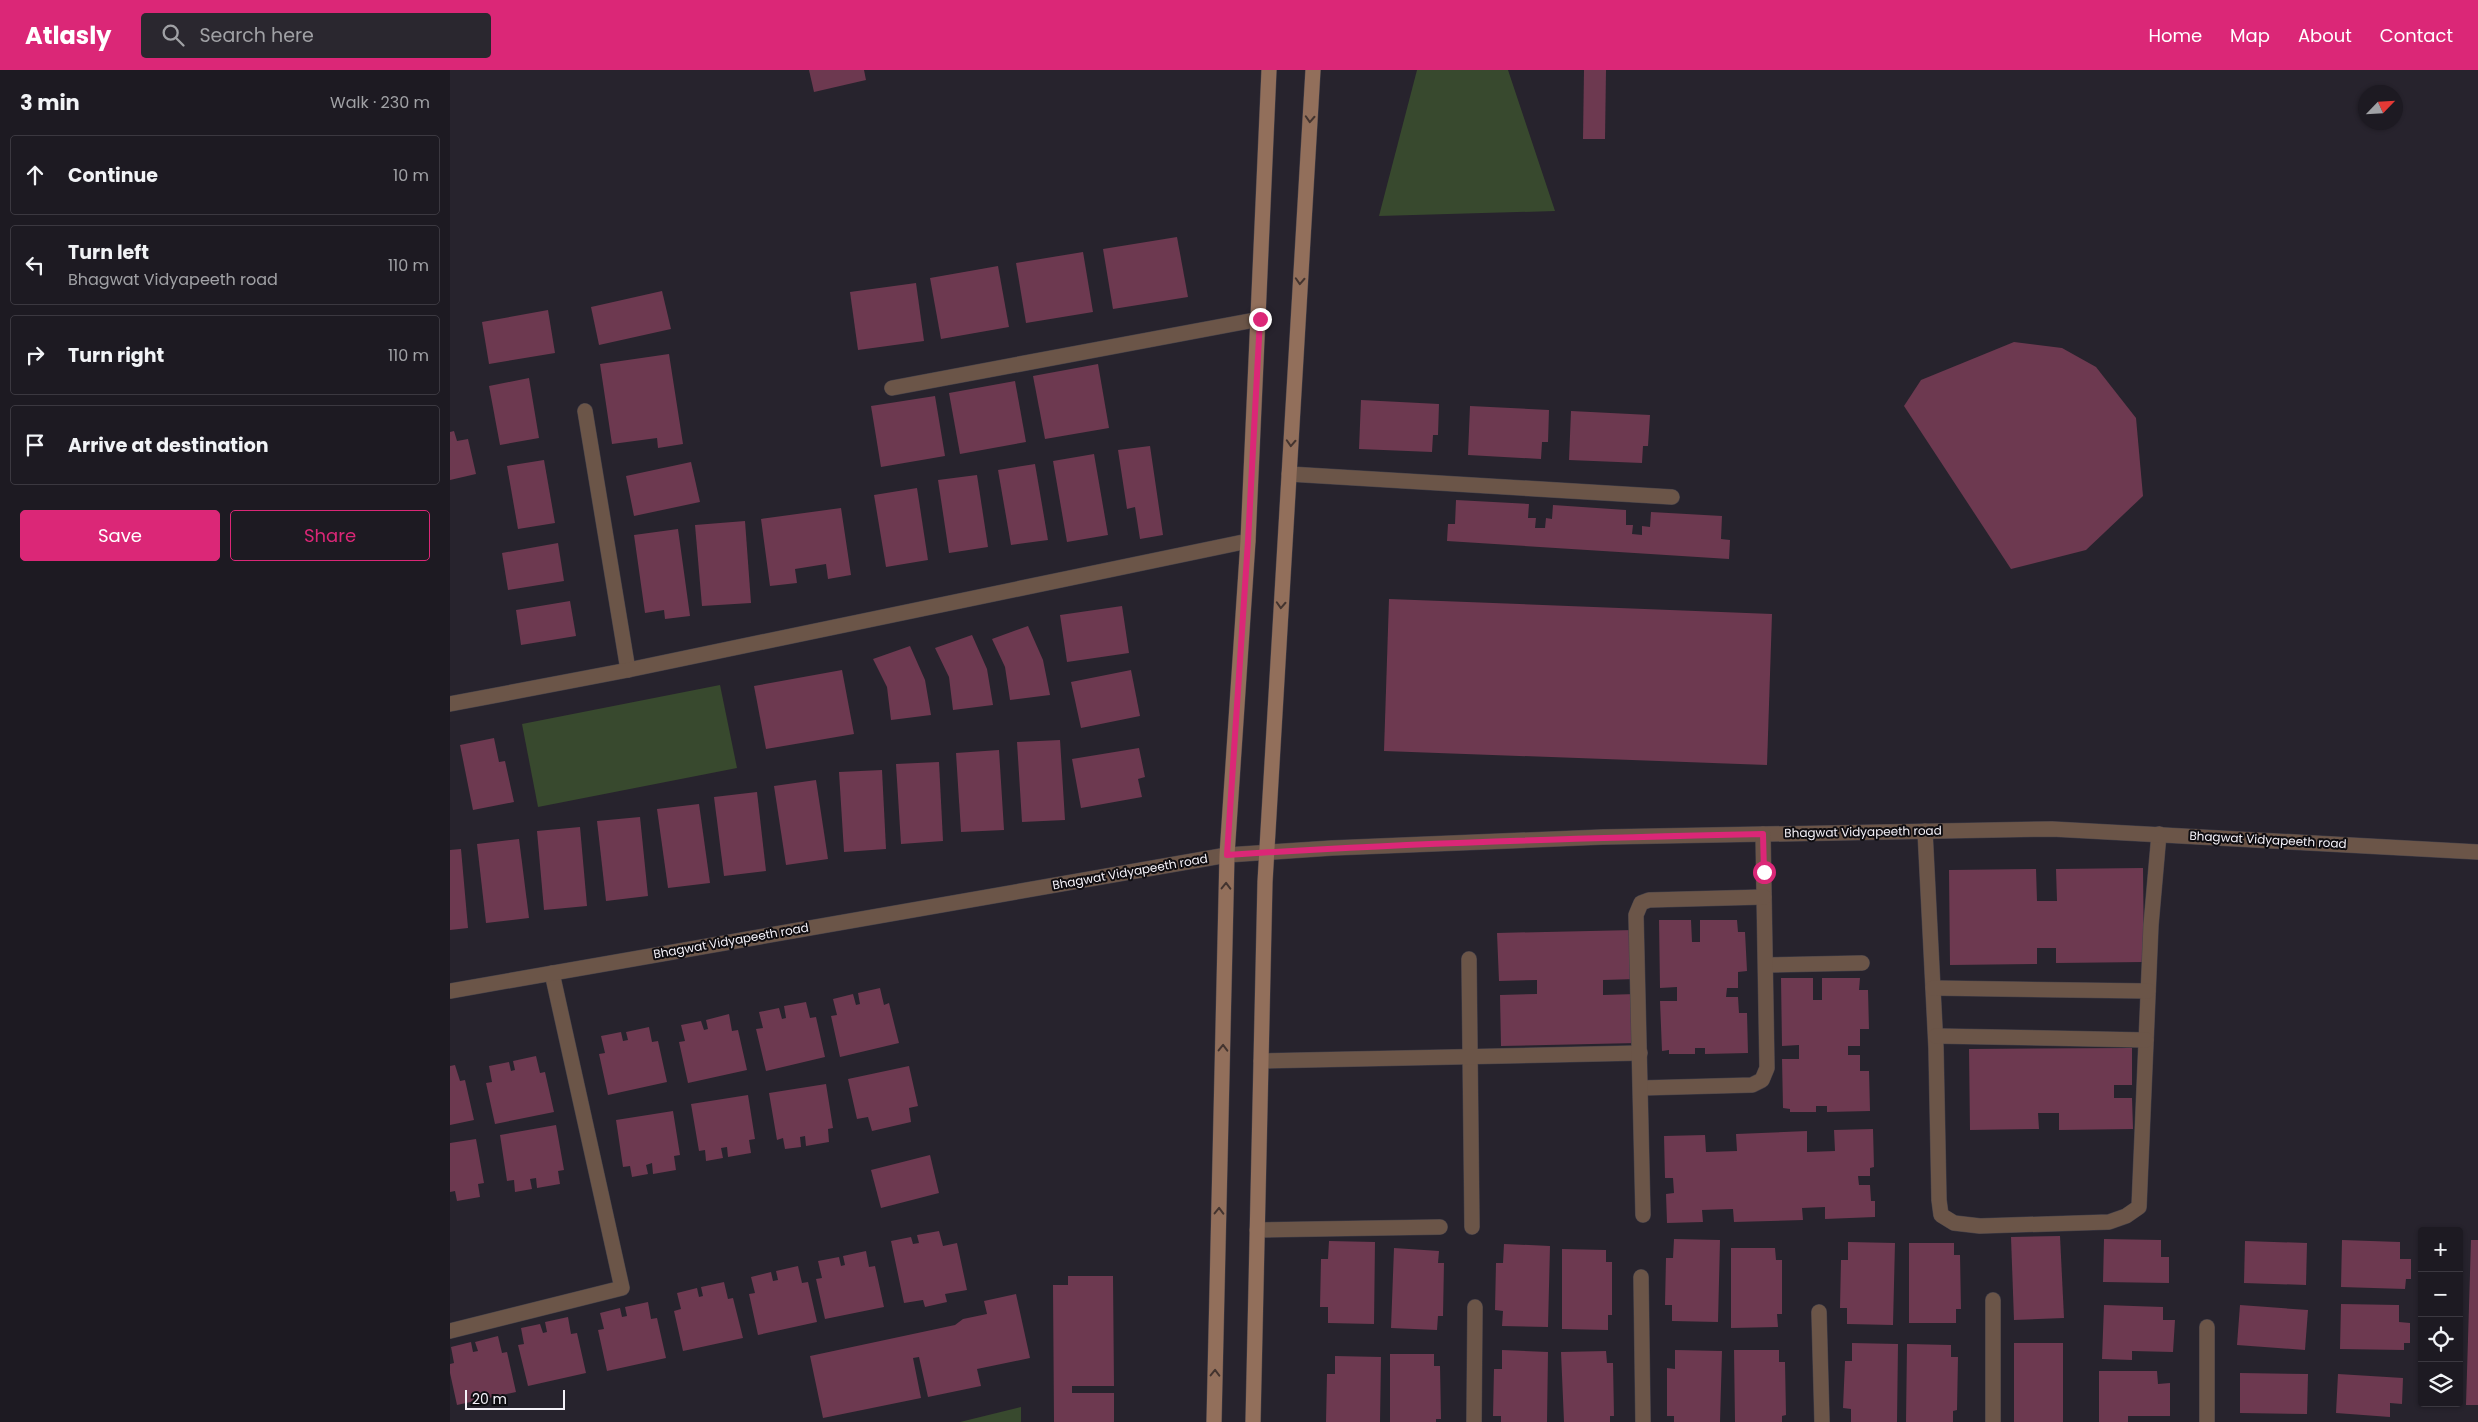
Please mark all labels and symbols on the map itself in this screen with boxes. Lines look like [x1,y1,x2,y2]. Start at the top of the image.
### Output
north arrow [2358,85,2403,130]
one-way arrow [1305,115,1316,123]
one-way arrow [1295,277,1306,285]
route end [1249,308,1272,331]
one-way arrow [1285,439,1296,447]
one-way arrow [1276,602,1287,610]
street label: Bhagwat Vidyapeeth road [1784,822,1942,841]
street label: Bhagwat Vidyapeeth road [2189,827,2347,852]
street label: Bhagwat Vidyapeeth road [1051,849,1209,894]
route start [1753,861,1776,884]
one-way arrow [1221,882,1231,890]
street label: Bhagwat Vidyapeeth road [652,918,810,963]
one-way arrow [1217,1044,1228,1052]
one-way arrow [1214,1207,1224,1214]
one-way arrow [1210,1369,1220,1377]
scale bar [465,1387,565,1410]

